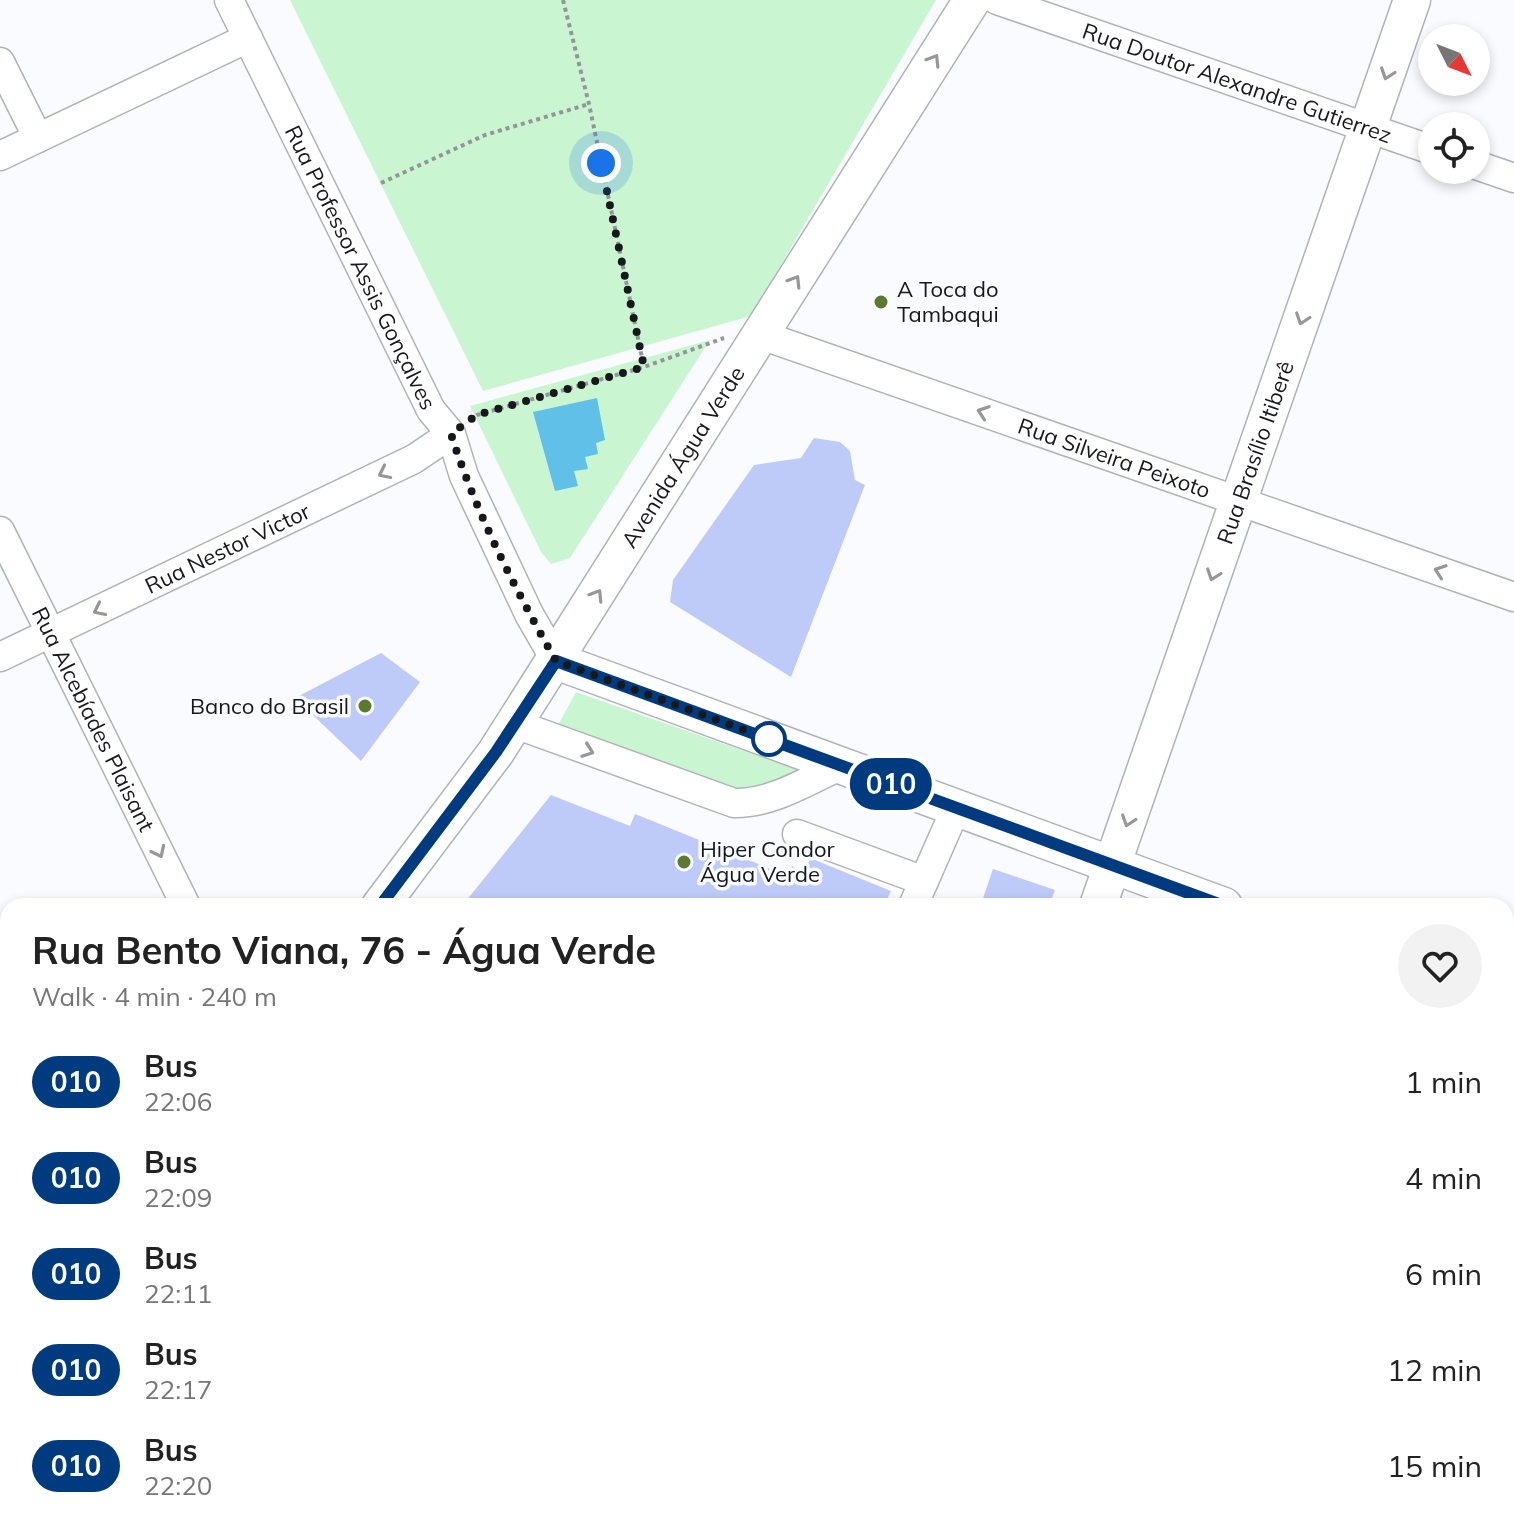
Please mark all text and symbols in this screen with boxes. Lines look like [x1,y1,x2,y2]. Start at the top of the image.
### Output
street label: Rua Doutor Alexandre Gutierrez [1079,17,1395,149]
north arrow [1418,24,1490,96]
map controls [1418,24,1490,184]
one-way arrow [924,55,939,69]
one-way arrow [1380,66,1396,80]
button: locate [1418,112,1490,184]
street label: Rua Professor Assis Gonçalves [279,120,443,414]
your location [581,143,621,183]
one-way arrow [786,275,801,289]
place label: A Toca do Tambaqui [897,275,999,328]
marker: A Toca do Tambaqui [872,293,890,311]
one-way arrow [1295,312,1311,326]
street label: Rua Brasílio Itiberê [1211,357,1300,548]
street label: Avenida Água Verde [615,361,751,553]
one-way arrow [977,406,991,422]
street label: Rua Silveira Peixoto [1014,412,1214,504]
one-way arrow [377,464,392,479]
street label: Rua Nestor Victor [140,497,314,600]
one-way arrow [1434,565,1448,581]
one-way arrow [1206,567,1222,581]
one-way arrow [587,590,602,604]
one-way arrow [92,600,107,616]
street label: Rua Alcebíades Plaisant [26,602,161,836]
place label: Banco do Brasil [190,692,349,720]
marker: Banco do Brasil [356,697,374,715]
unlabelled marker [752,722,786,756]
one-way arrow [580,741,594,758]
line badge: 010 [845,758,937,810]
text: 010 [866,766,916,801]
one-way arrow [1121,813,1137,827]
place label: Hiper Condor Água Verde [700,835,834,888]
one-way arrow [149,844,165,859]
marker: Hiper Condor Água Verde [675,853,693,871]
button: heart [1398,924,1482,1008]
text: Rua Bento Viana, 76 - Água Verde [32,926,656,974]
text: Walk · 4 min · 240 m [32,980,277,1013]
text: Bus [144,1047,198,1085]
text: 1 min [1405,1063,1482,1101]
text: 010 [51,1064,101,1099]
text: 22:06 [144,1085,212,1118]
text: Bus [144,1143,198,1181]
text: 4 min [1405,1159,1482,1197]
text: 010 [51,1160,101,1195]
text: 22:09 [144,1181,212,1214]
text: Bus [144,1239,198,1277]
text: 6 min [1405,1255,1482,1293]
text: 010 [51,1256,101,1291]
text: 22:11 [144,1277,212,1310]
text: Bus [144,1335,198,1373]
text: 12 min [1387,1351,1482,1389]
text: 010 [51,1352,101,1387]
text: 22:17 [144,1373,212,1406]
text: Bus [144,1431,198,1469]
text: 15 min [1387,1447,1482,1485]
text: 010 [51,1448,101,1483]
text: 22:20 [144,1469,212,1502]

